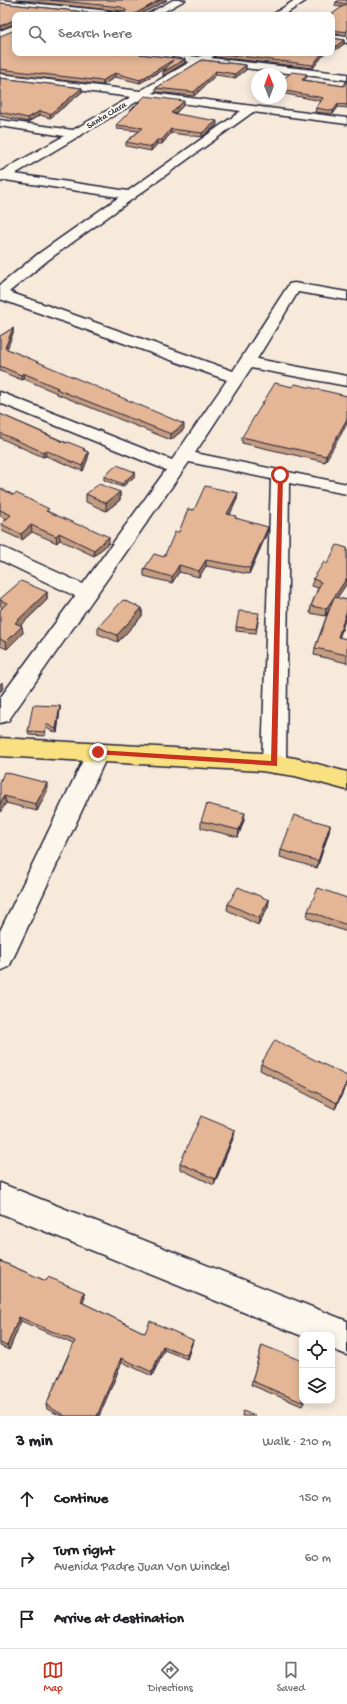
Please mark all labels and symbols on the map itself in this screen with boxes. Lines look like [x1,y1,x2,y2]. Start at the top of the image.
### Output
north arrow [251,68,287,104]
street label: Santa Clara [85,99,130,132]
route start [271,466,289,484]
route end [89,743,107,761]

